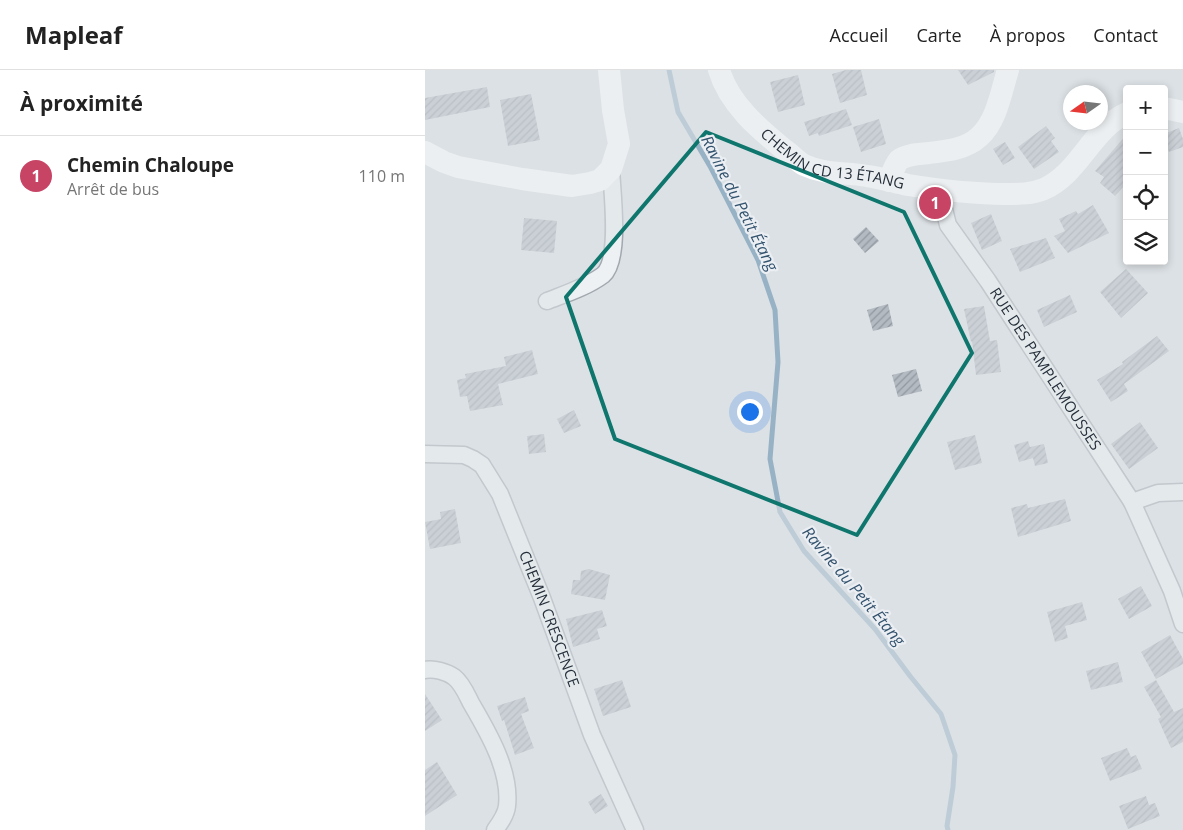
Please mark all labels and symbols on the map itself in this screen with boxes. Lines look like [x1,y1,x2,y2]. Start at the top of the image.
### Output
north arrow [1063,85,1108,130]
street label: CHEMIN CD 13 ÉTANG [757,123,907,193]
water label: Ravine du Petit Étang [696,131,784,275]
pin: 1 [919,184,951,222]
street label: RUE DES PAMPLEMOUSSES [986,283,1107,454]
your location [737,399,763,425]
water label: Ravine du Petit Étang [798,522,911,651]
street label: CHEMIN CRESCENCE [515,548,585,689]

